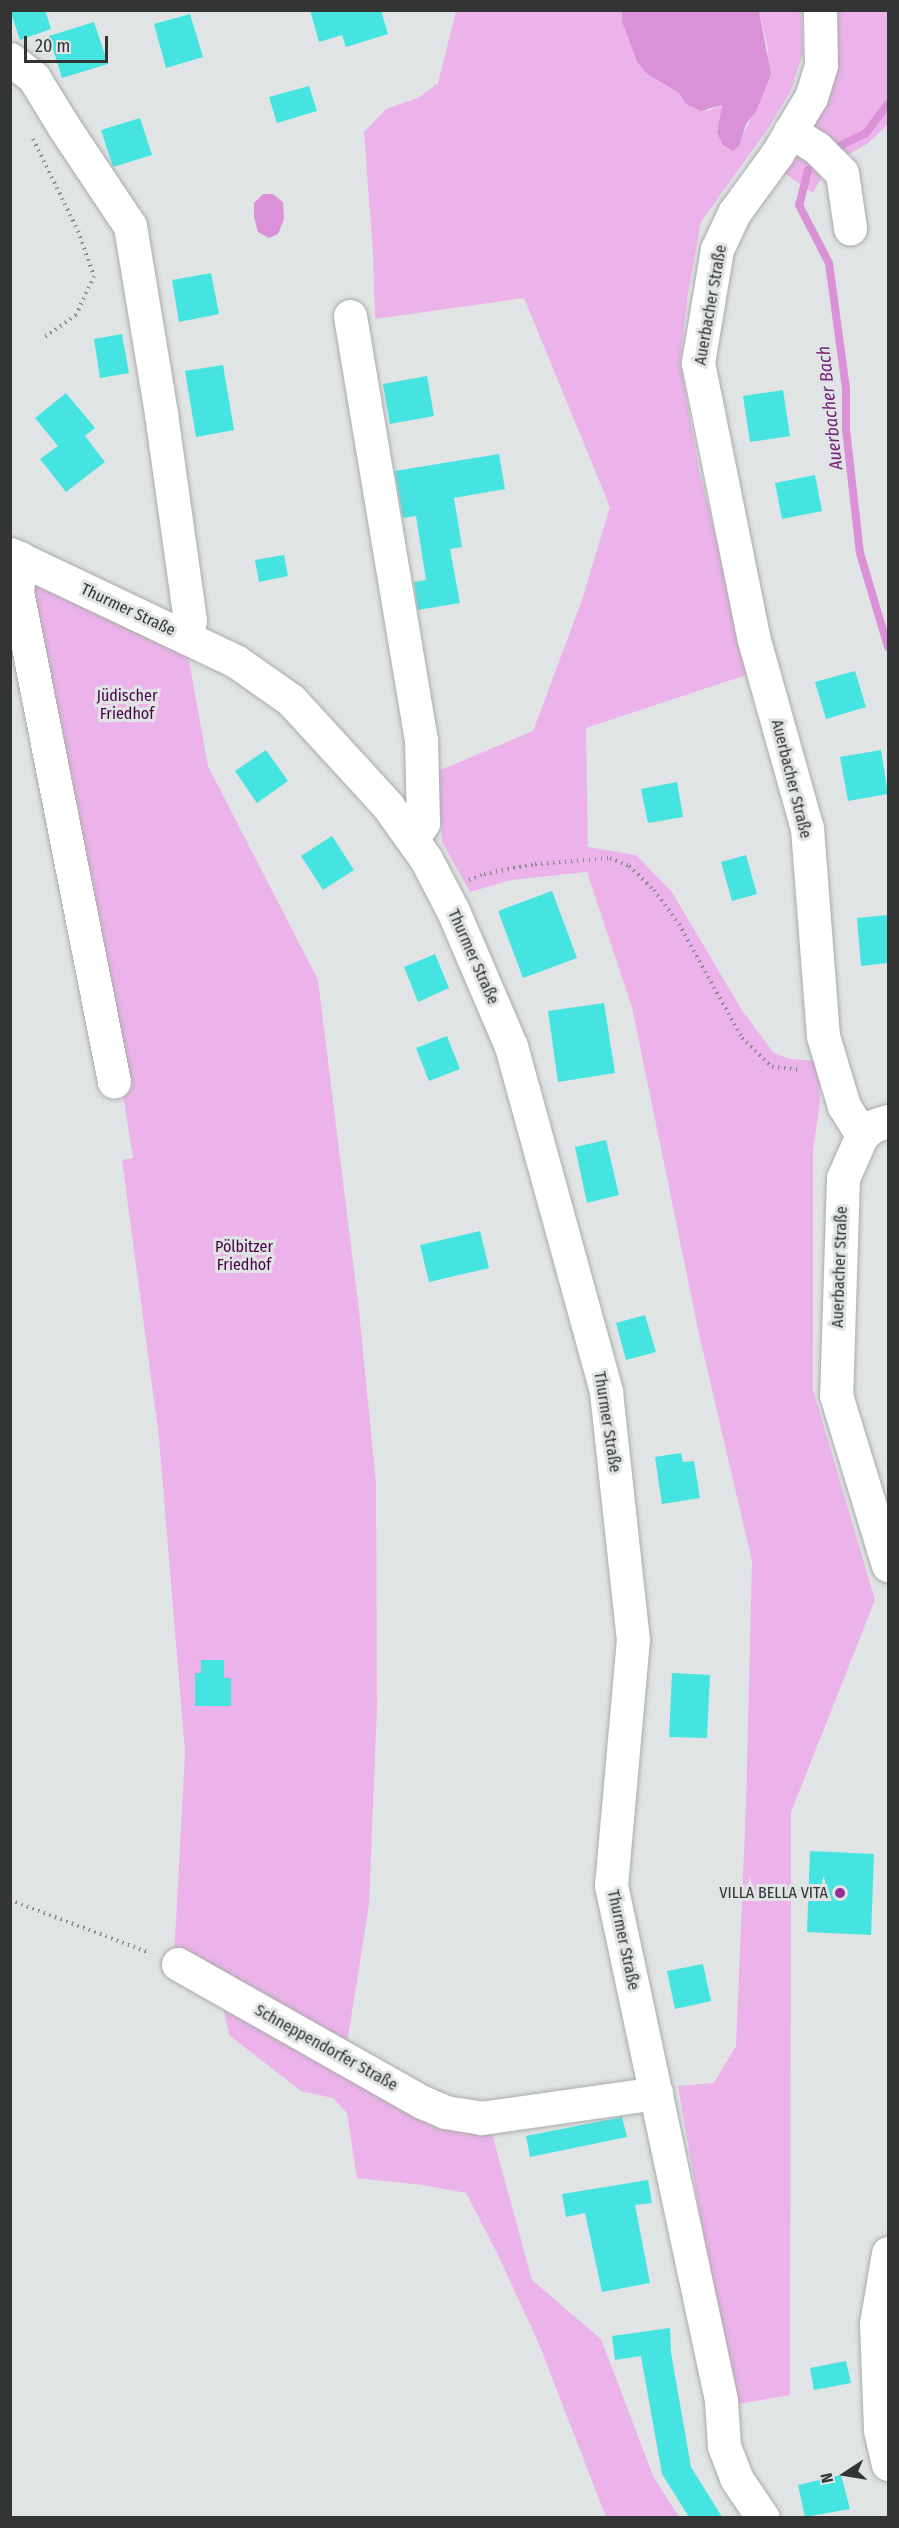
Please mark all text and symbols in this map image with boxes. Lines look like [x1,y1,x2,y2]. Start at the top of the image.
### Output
scale bar [27,24,111,62]
text: 20 m [35,35,70,57]
street label: Auerbacher Straße [691,243,731,367]
water label: Auerbacher Bach [813,345,847,471]
street label: Thurmer Straße [78,580,178,640]
park label: Jüdischer Friedhof [97,686,157,724]
street label: Auerbacher Straße [767,718,815,840]
street label: Thurmer Straße [444,907,502,1007]
street label: Auerbacher Straße [828,1206,852,1328]
park label: Pölbitzer Friedhof [215,1237,273,1275]
street label: Thurmer Straße [590,1370,624,1474]
place label: VILLA BELLA VITA [719,1883,828,1903]
marker: VILLA BELLA VITA [833,1886,847,1900]
street label: Thurmer Straße [603,1888,643,1992]
street label: Schneppendorfer Straße [251,2001,401,2095]
north arrow [815,2444,875,2504]
text: N [817,2471,837,2485]

